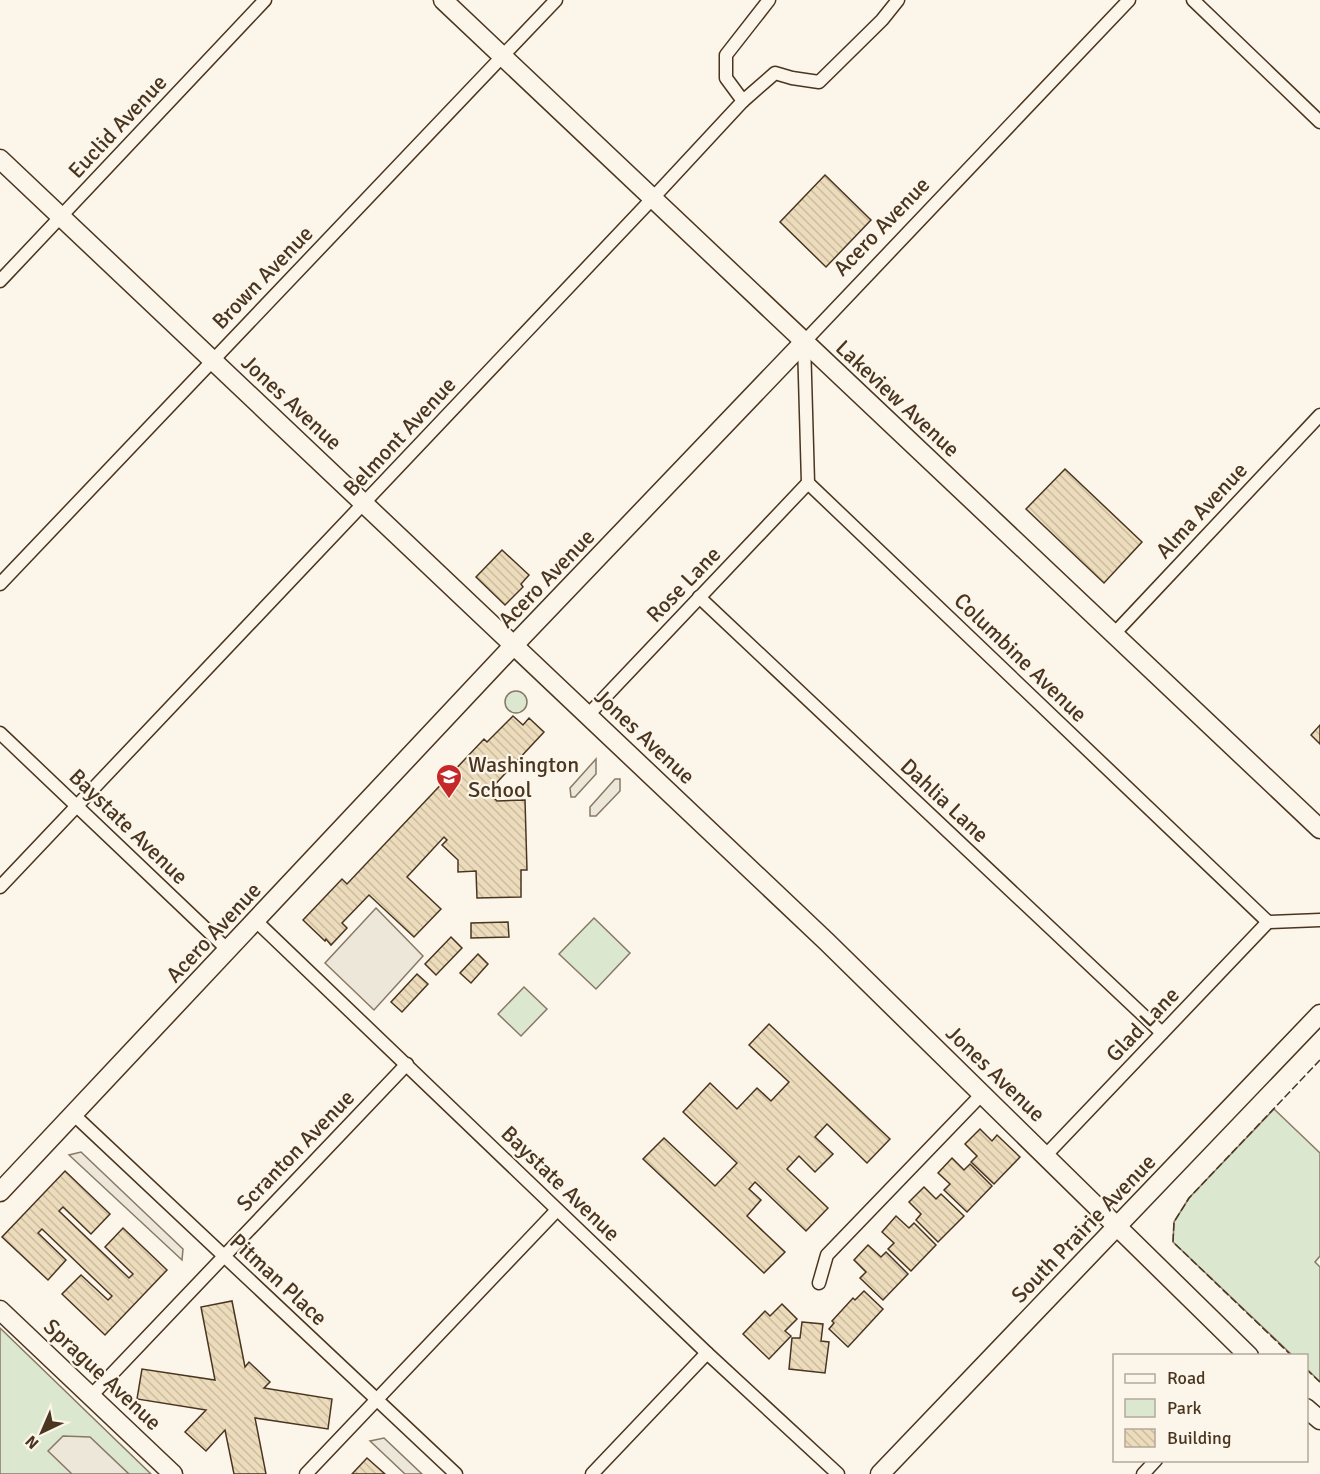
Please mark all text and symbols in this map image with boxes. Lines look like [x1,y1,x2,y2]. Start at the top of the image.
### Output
street label: Euclid Avenue [62,69,172,184]
street label: Acero Avenue [827,171,935,282]
street label: Brown Avenue [206,220,318,335]
street label: Lakeview Avenue [830,334,965,463]
street label: Jones Avenue [236,349,348,456]
street label: Belmont Avenue [337,371,461,502]
street label: Alma Avenue [1150,457,1253,564]
street label: Acero Avenue [492,523,600,634]
street label: Rose Lane [641,541,726,628]
street label: Columbine Avenue [948,587,1093,728]
street label: Jones Avenue [589,683,701,790]
place label: Washington School [468,751,579,803]
street label: Dahlia Lane [895,753,994,848]
school or university icon: Washington School [434,762,464,800]
street label: Baystate Avenue [64,763,194,890]
street label: Acero Avenue [160,877,267,988]
street label: Glad Lane [1100,981,1185,1067]
street label: Jones Avenue [940,1019,1051,1127]
street label: Scranton Avenue [231,1084,360,1217]
street label: Baystate Avenue [496,1120,626,1247]
street label: South Prairie Avenue [1005,1148,1161,1308]
street label: Pitman Place [225,1228,333,1331]
street label: Sprague Avenue [38,1313,167,1436]
legend [1113,1354,1308,1462]
text: Road [1167,1367,1206,1389]
text: Park [1167,1397,1202,1419]
north arrow [12,1402,72,1462]
text: Building [1167,1427,1231,1449]
text: N [21,1431,43,1453]

